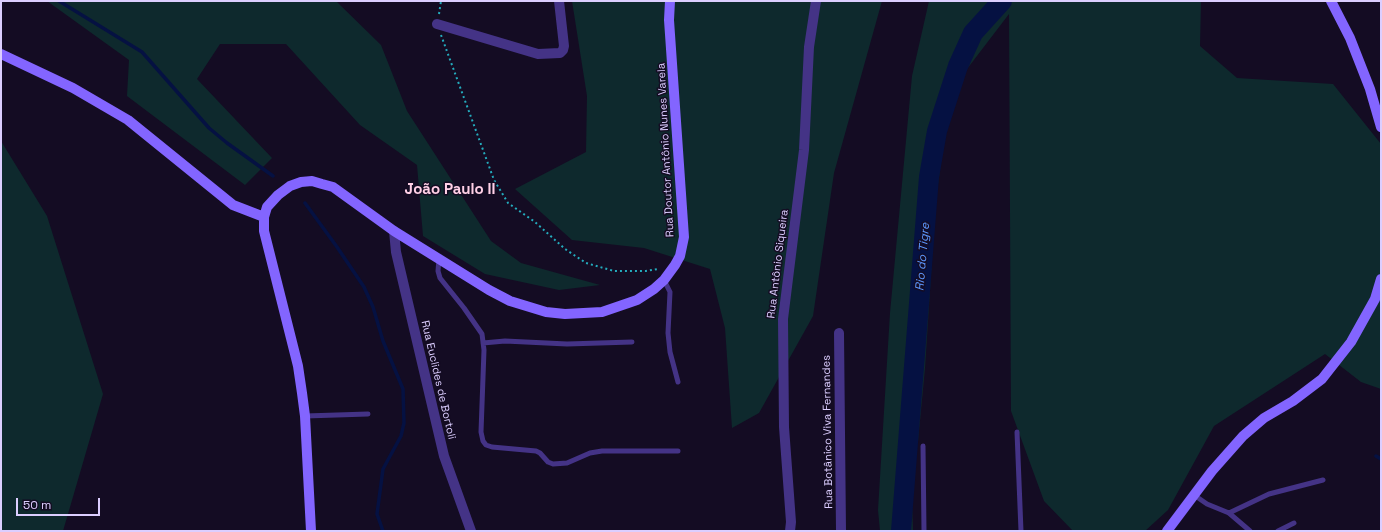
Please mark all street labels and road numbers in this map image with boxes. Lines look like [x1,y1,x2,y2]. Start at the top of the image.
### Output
street label: Rua Doutor Antônio Nunes Varela [655,62,677,238]
street label: Rua Antônio Siqueira [765,209,791,319]
street label: Rua Euclides de Bortoli [418,319,458,441]
street label: Rua Botânico Viva Fernandes [820,355,836,509]

